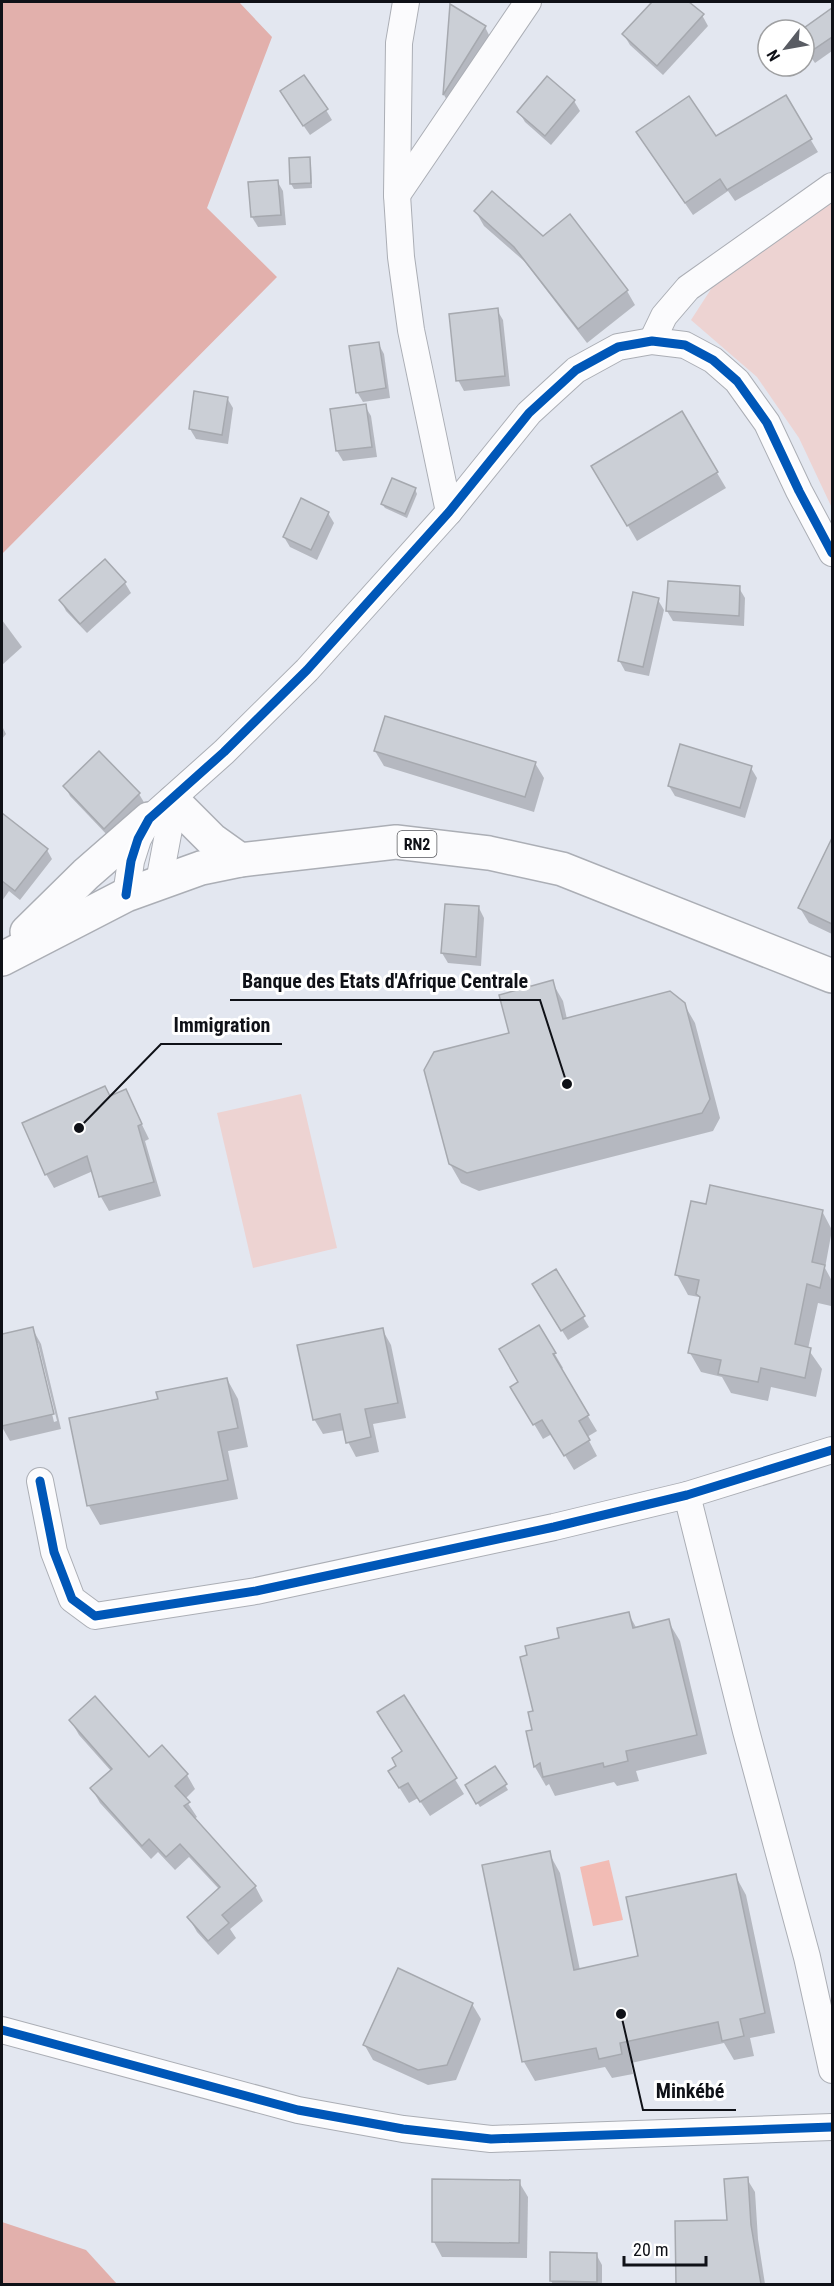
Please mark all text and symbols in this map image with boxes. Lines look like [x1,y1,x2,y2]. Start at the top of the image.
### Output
north arrow [756,18,816,78]
text: N [763,46,784,65]
road number: RN2 [398,831,436,857]
callout: Banque des Etats d'Afrique Centrale [230,962,540,1000]
text: Banque des Etats d'Afrique Centrale [242,969,528,993]
callout: Immigration [161,1006,282,1044]
text: Immigration [174,1013,270,1037]
callout: Minkébé [643,2072,736,2110]
text: Minkébé [656,2079,724,2103]
scale bar [624,2229,706,2267]
text: 20 m [633,2239,668,2260]

